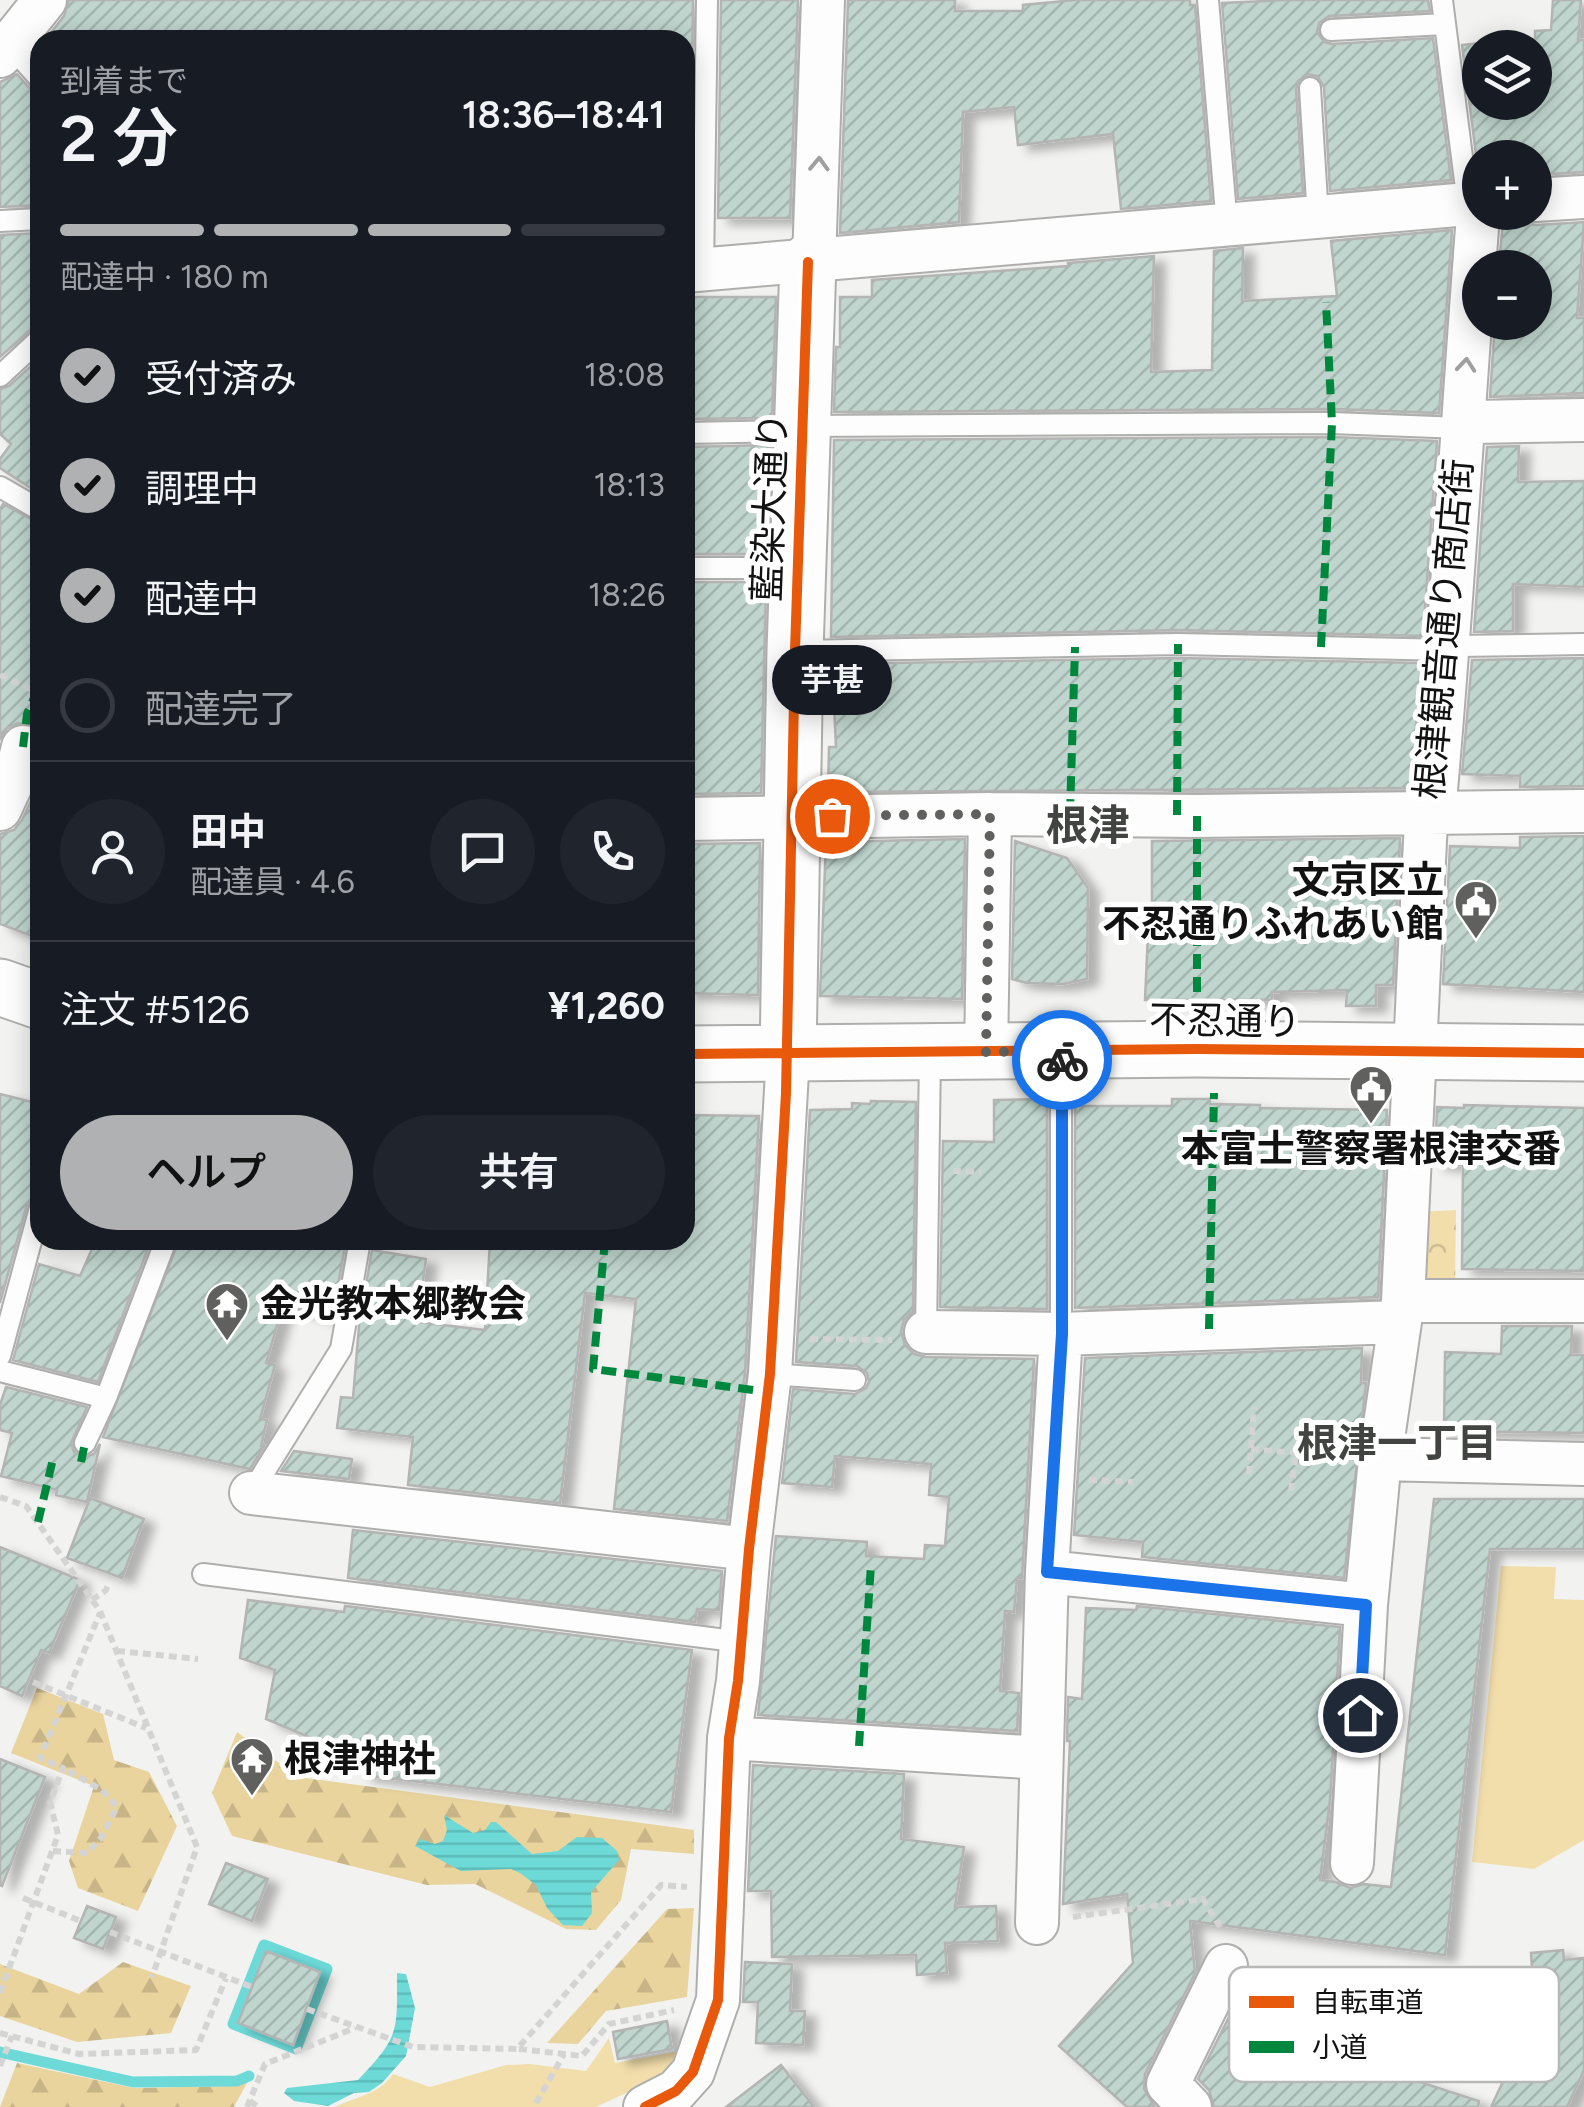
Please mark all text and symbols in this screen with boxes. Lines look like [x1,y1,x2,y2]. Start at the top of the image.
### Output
map controls [1462,30,1552,340]
button: layers [1462,30,1552,120]
text: 到着まで [60,62,188,100]
text: 18:36–18:41 [462,92,665,138]
text: 2 分 [60,99,178,177]
button: + [1462,140,1552,230]
one-way arrow [808,155,829,171]
button: − [1462,250,1552,340]
text: 配達中 · 180 m [60,258,268,296]
icon: check [60,348,115,403]
text: 受付済み [145,356,297,402]
text: 18:08 [584,356,665,394]
one-way arrow [1455,357,1477,373]
street label: 藍染大通り [744,411,796,603]
street label: 根津観音通り商店街 [1406,457,1482,801]
icon: check [60,458,115,513]
text: 調理中 [145,466,259,512]
text: 18:13 [593,466,665,504]
icon: check [60,568,115,623]
text: 配達中 [145,576,259,622]
text: 18:26 [588,576,665,614]
callout: 芋甚 [772,646,892,716]
text: 芋甚 [800,661,864,699]
text: 配達完了 [145,686,297,732]
pin [790,774,875,859]
icon: bag [805,789,860,844]
button: person [60,799,165,904]
button: chat [430,799,535,904]
button: phone [560,799,665,904]
district label: 根津 [1046,800,1130,851]
text: 田中 [190,809,266,855]
place label: 文京区立 不忍通りふれあい館 [1102,857,1444,947]
text: 配達員 · 4.6 [190,863,355,901]
public building icon: 文京区立 不忍通りふれあい館 [1453,879,1499,940]
text: ¥1,260 [548,983,665,1029]
text: 注文 #5126 [60,987,250,1033]
street label: 不忍通り [1149,997,1301,1045]
courier [1012,1010,1112,1110]
icon: bike [1035,1033,1090,1088]
public building icon: 本富士警察署根津交番 [1348,1064,1394,1125]
button: ヘルプ [60,1115,353,1230]
button: 共有 [373,1115,665,1230]
place label: 本富士警察署根津交番 [1181,1126,1561,1172]
temple icon: 金光教本郷教会 [204,1281,250,1342]
place label: 金光教本郷教会 [260,1281,526,1327]
district label: 根津一丁目 [1297,1419,1497,1467]
pin [1318,1673,1403,1758]
icon: home [1333,1688,1388,1743]
temple icon: 根津神社 [229,1736,275,1797]
place label: 根津神社 [284,1736,436,1782]
legend [1229,1967,1559,2082]
text: 自転車道 [1312,1985,1424,2019]
text: 小道 [1312,2030,1368,2064]

